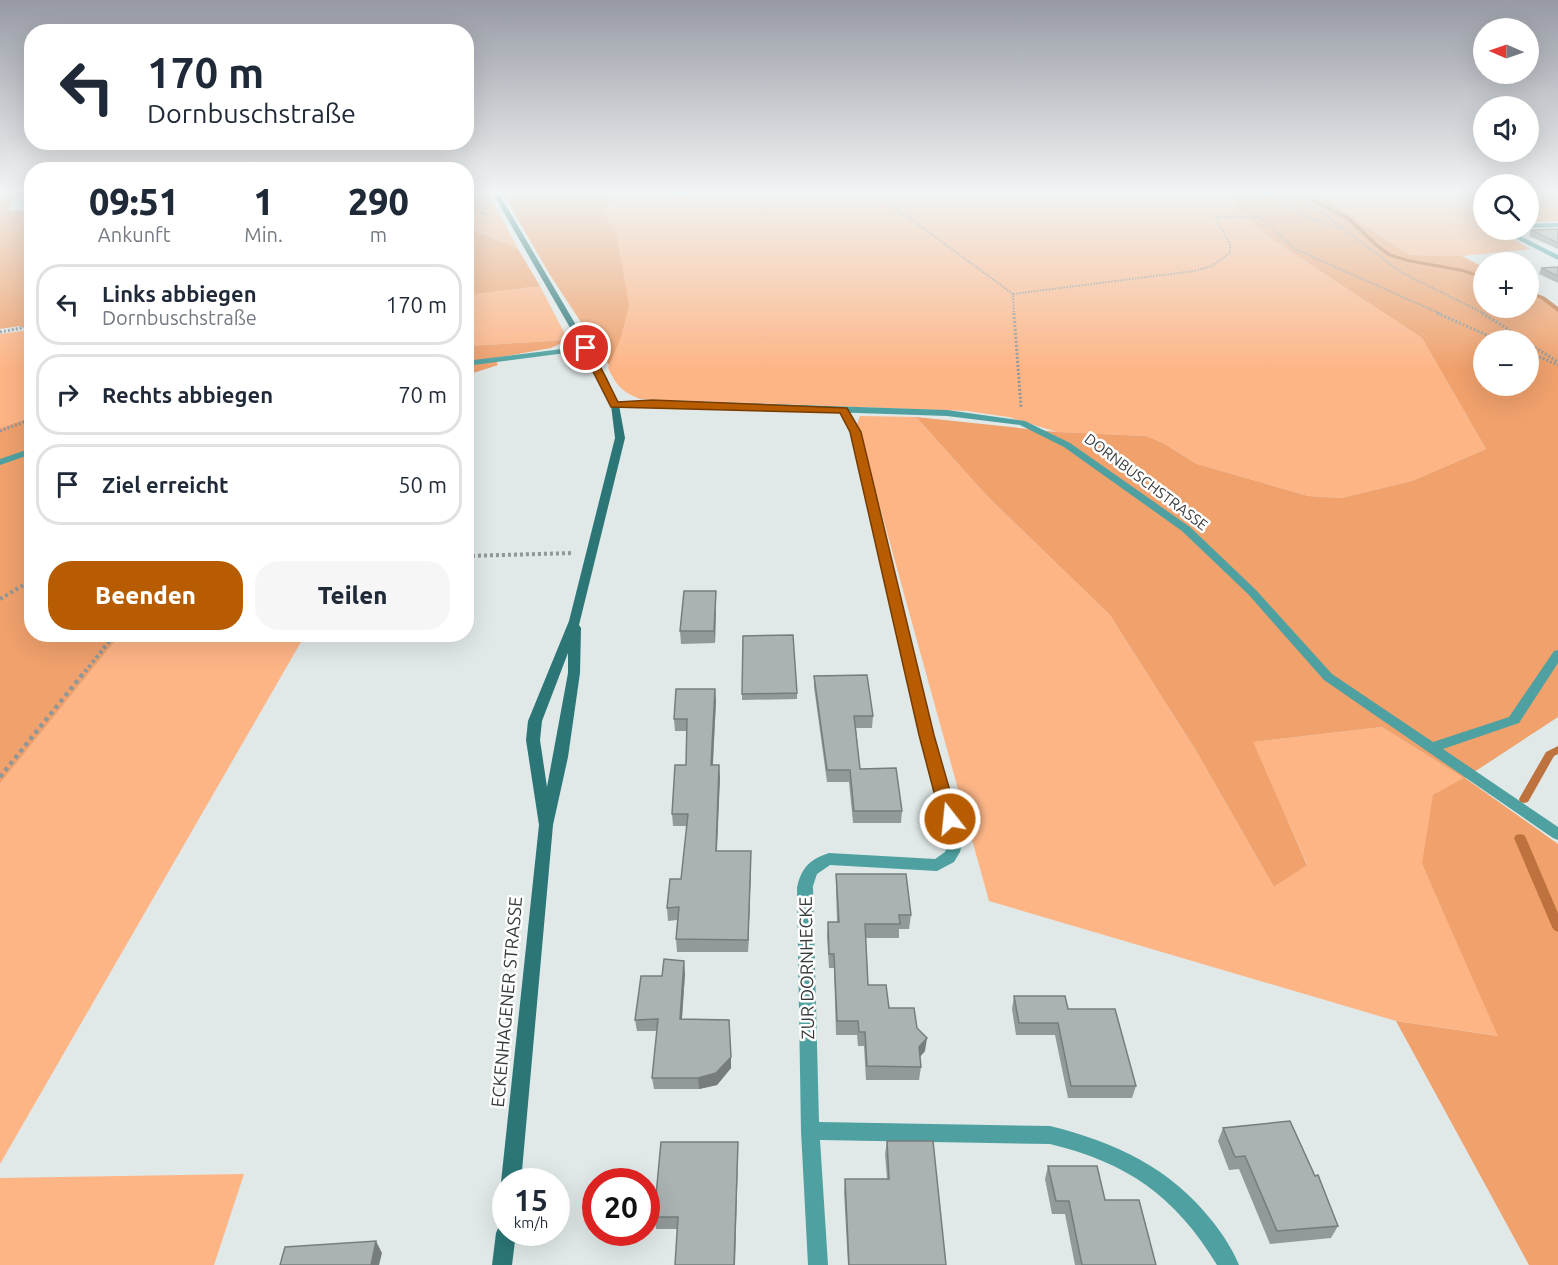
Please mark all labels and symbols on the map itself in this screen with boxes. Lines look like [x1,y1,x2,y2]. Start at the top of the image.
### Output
north arrow [1473,18,1539,84]
pin [560,322,611,373]
street label: DORNBUSCHSTRASSE [1081,430,1211,533]
position arrow [918,787,982,851]
street label: ECKENHAGENER STRASSE [487,896,525,1108]
street label: ZUR DORNHECKE [795,896,817,1040]
speed limit sign: 20 [582,1168,660,1246]

